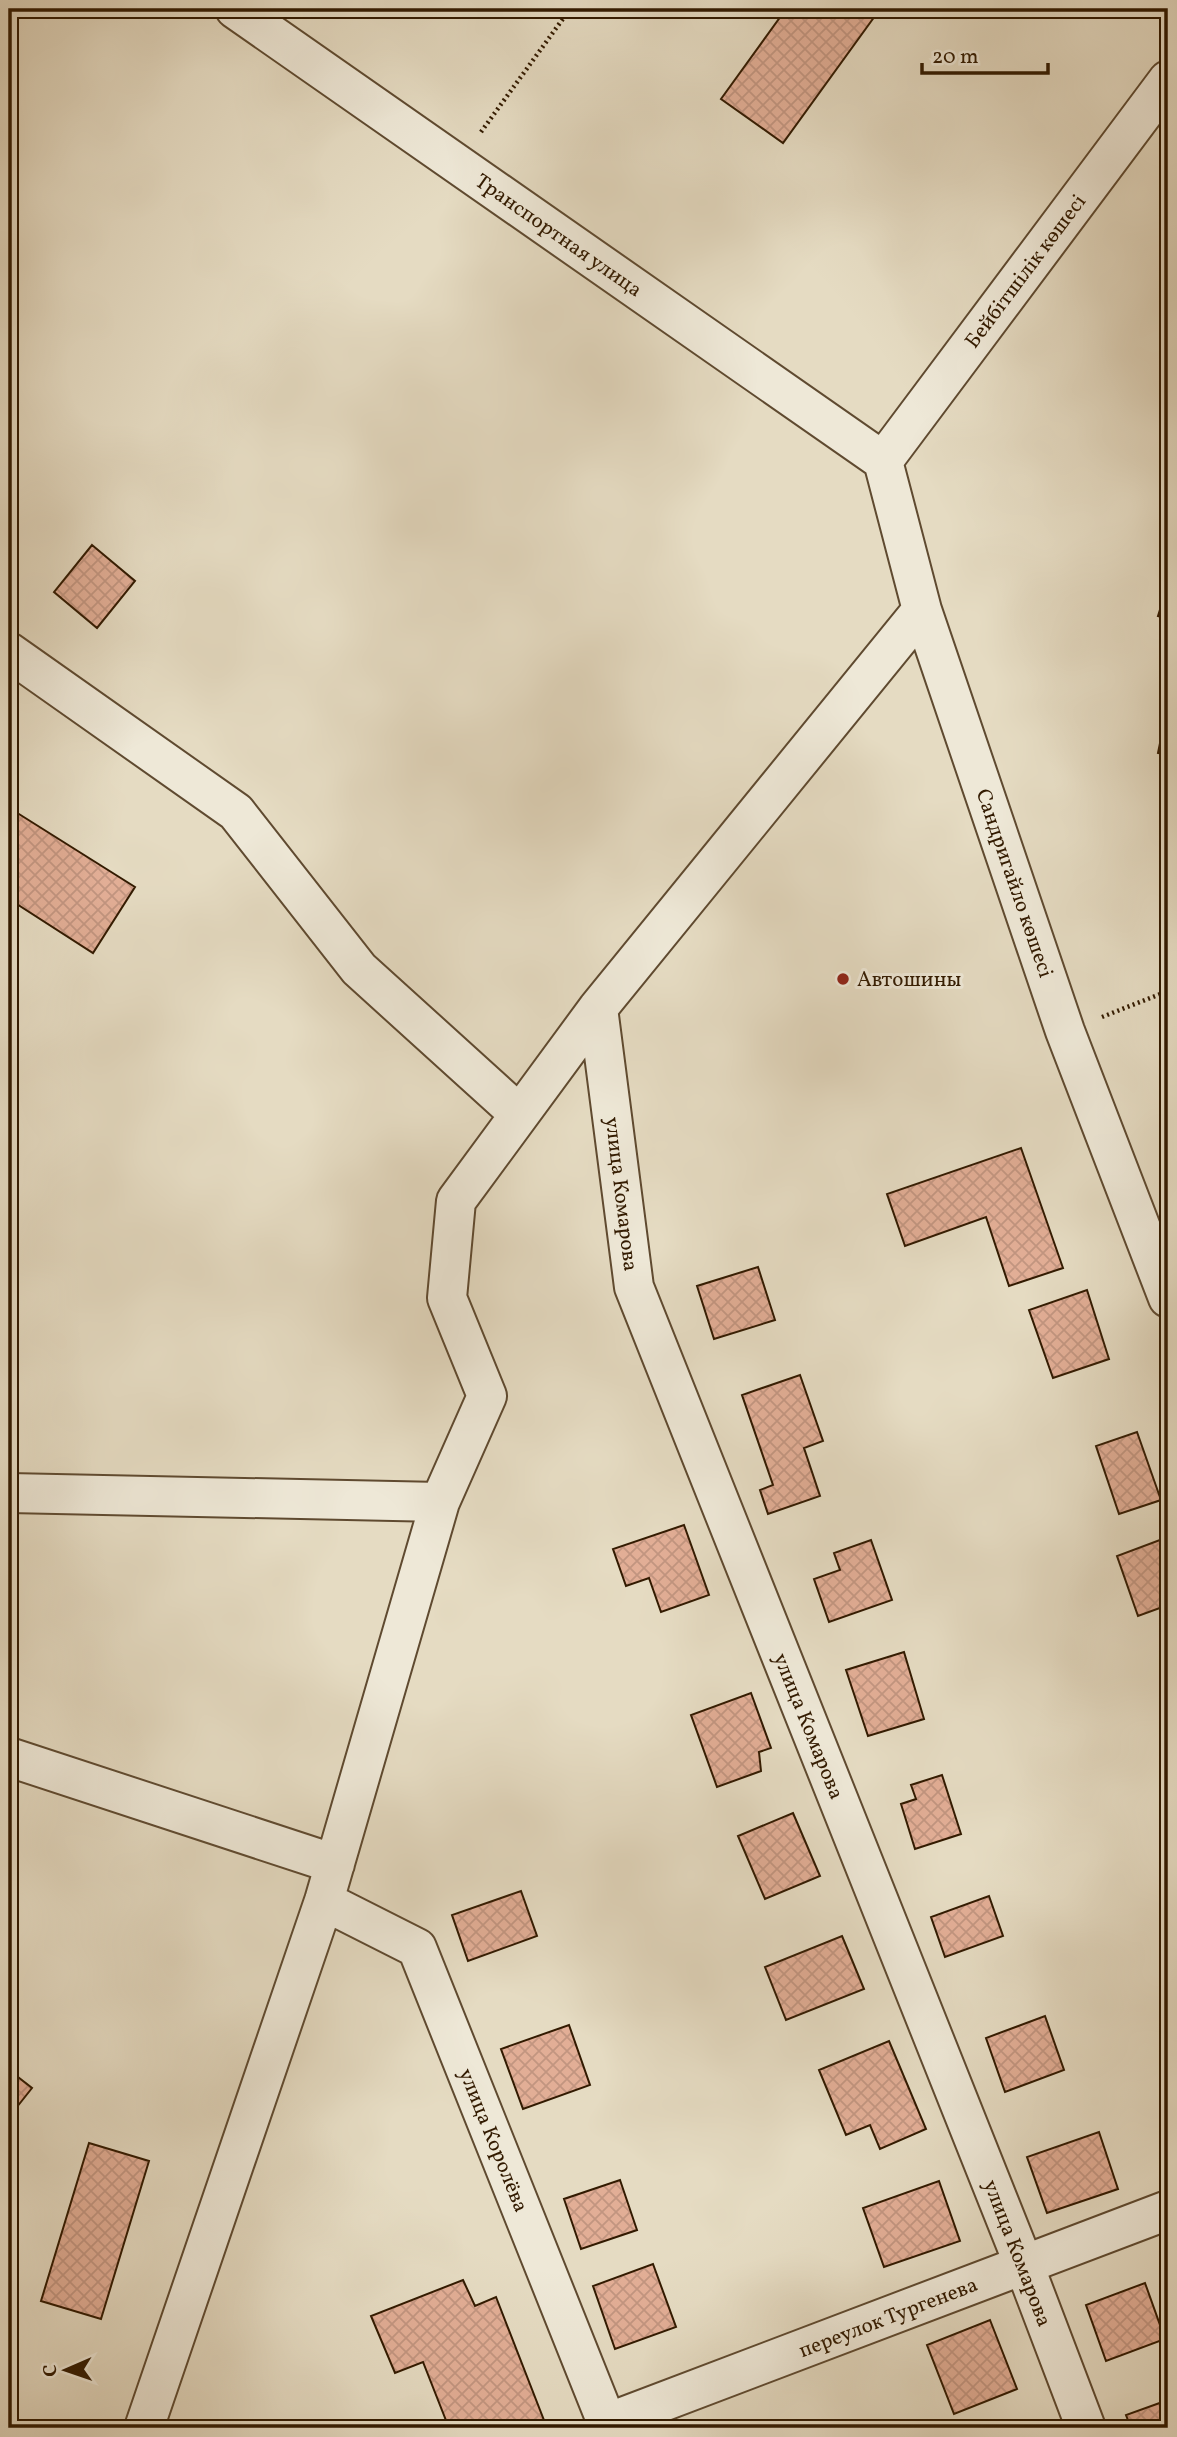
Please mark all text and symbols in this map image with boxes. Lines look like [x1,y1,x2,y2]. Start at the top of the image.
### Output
scale bar [922,32,1048,76]
text: 20 m [932,43,978,72]
street label: Транспортная улица [469,168,648,305]
street label: Бейбітшілік көшесі [959,189,1094,355]
street label: Сандригайло көшесі [968,785,1060,982]
place label: Автошины [857,966,961,995]
marker: Автошины [835,971,851,987]
street label: улица Комарова [597,1115,644,1273]
street label: улица Комарова [765,1649,850,1804]
street label: улица Королёва [451,2064,535,2217]
street label: улица Комарова [975,2176,1058,2331]
street label: переулок Тургенева [795,2271,982,2366]
north arrow [32,2336,102,2406]
text: С [38,2364,64,2377]

